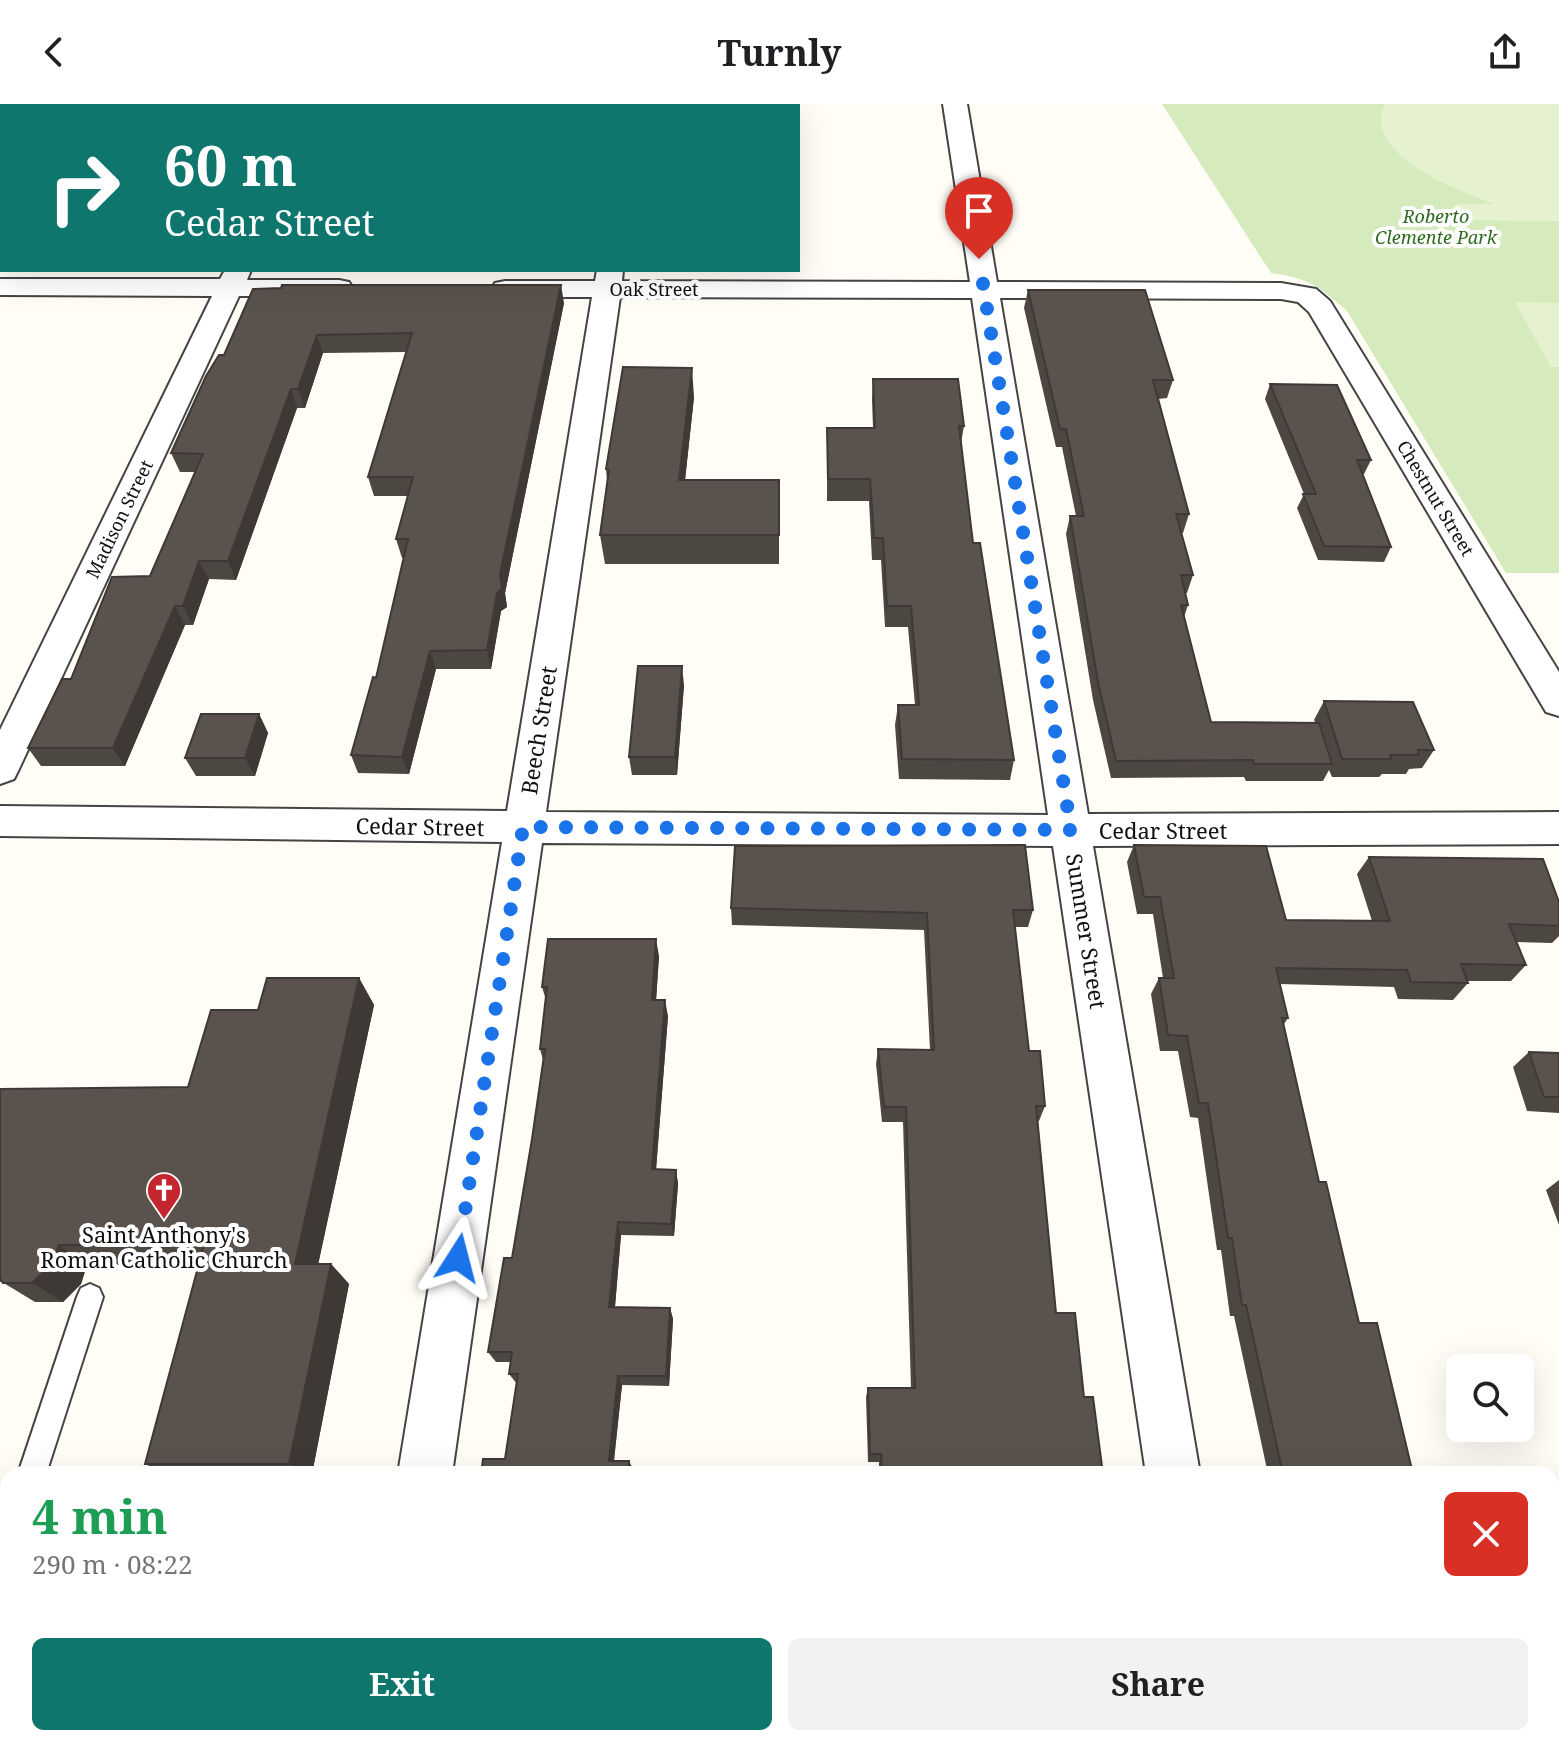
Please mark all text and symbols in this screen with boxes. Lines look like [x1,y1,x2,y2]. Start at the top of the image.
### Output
text: Turnly [718,28,841,77]
icon: back [32,30,76,74]
icon: share [1483,30,1527,74]
text: 60 m [164,126,297,202]
icon: right [32,136,136,240]
pin [945,177,1013,259]
icon: arrive [957,189,1001,233]
text: Cedar Street [164,198,374,247]
park label: Roberto Clemente Park [1375,204,1498,249]
street label: Oak Street [610,277,698,301]
street label: Chestnut Street [1392,436,1480,560]
street label: Madison Street [80,456,158,582]
street label: Beech Street [513,663,563,796]
street label: Cedar Street [355,810,485,842]
street label: Cedar Street [1099,815,1228,845]
street label: Summer Street [1060,851,1114,1011]
church icon: Saint Anthony's Roman Catholic Church [145,1171,183,1221]
position arrow [416,1216,500,1300]
place label: Saint Anthony's Roman Catholic Church [40,1219,288,1274]
map controls [1446,1354,1534,1442]
button: search [1446,1354,1534,1442]
text: 4 min [32,1483,168,1548]
button: close [1444,1492,1528,1576]
text: 290 m · 08:22 [32,1546,193,1582]
button: Exit [32,1638,772,1730]
button: Share [788,1638,1528,1730]

